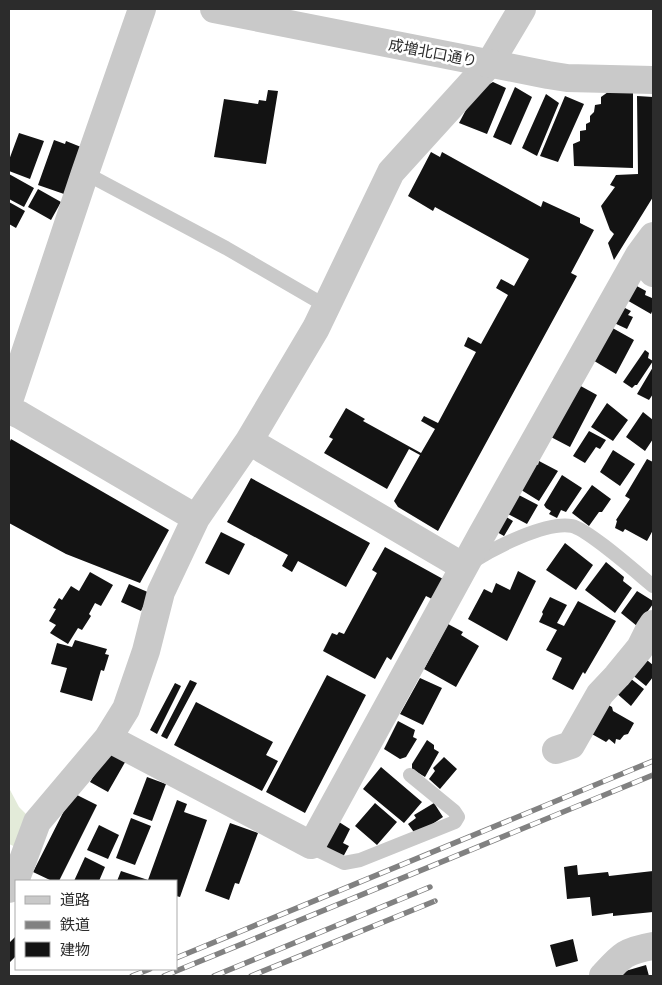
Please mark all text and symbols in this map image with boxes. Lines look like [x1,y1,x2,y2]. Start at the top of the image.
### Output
street label: 成増北口通り [387,35,479,69]
legend [15,880,178,970]
text: 道路 [60,890,90,908]
text: 鉄道 [60,915,90,933]
text: 建物 [60,940,90,958]

